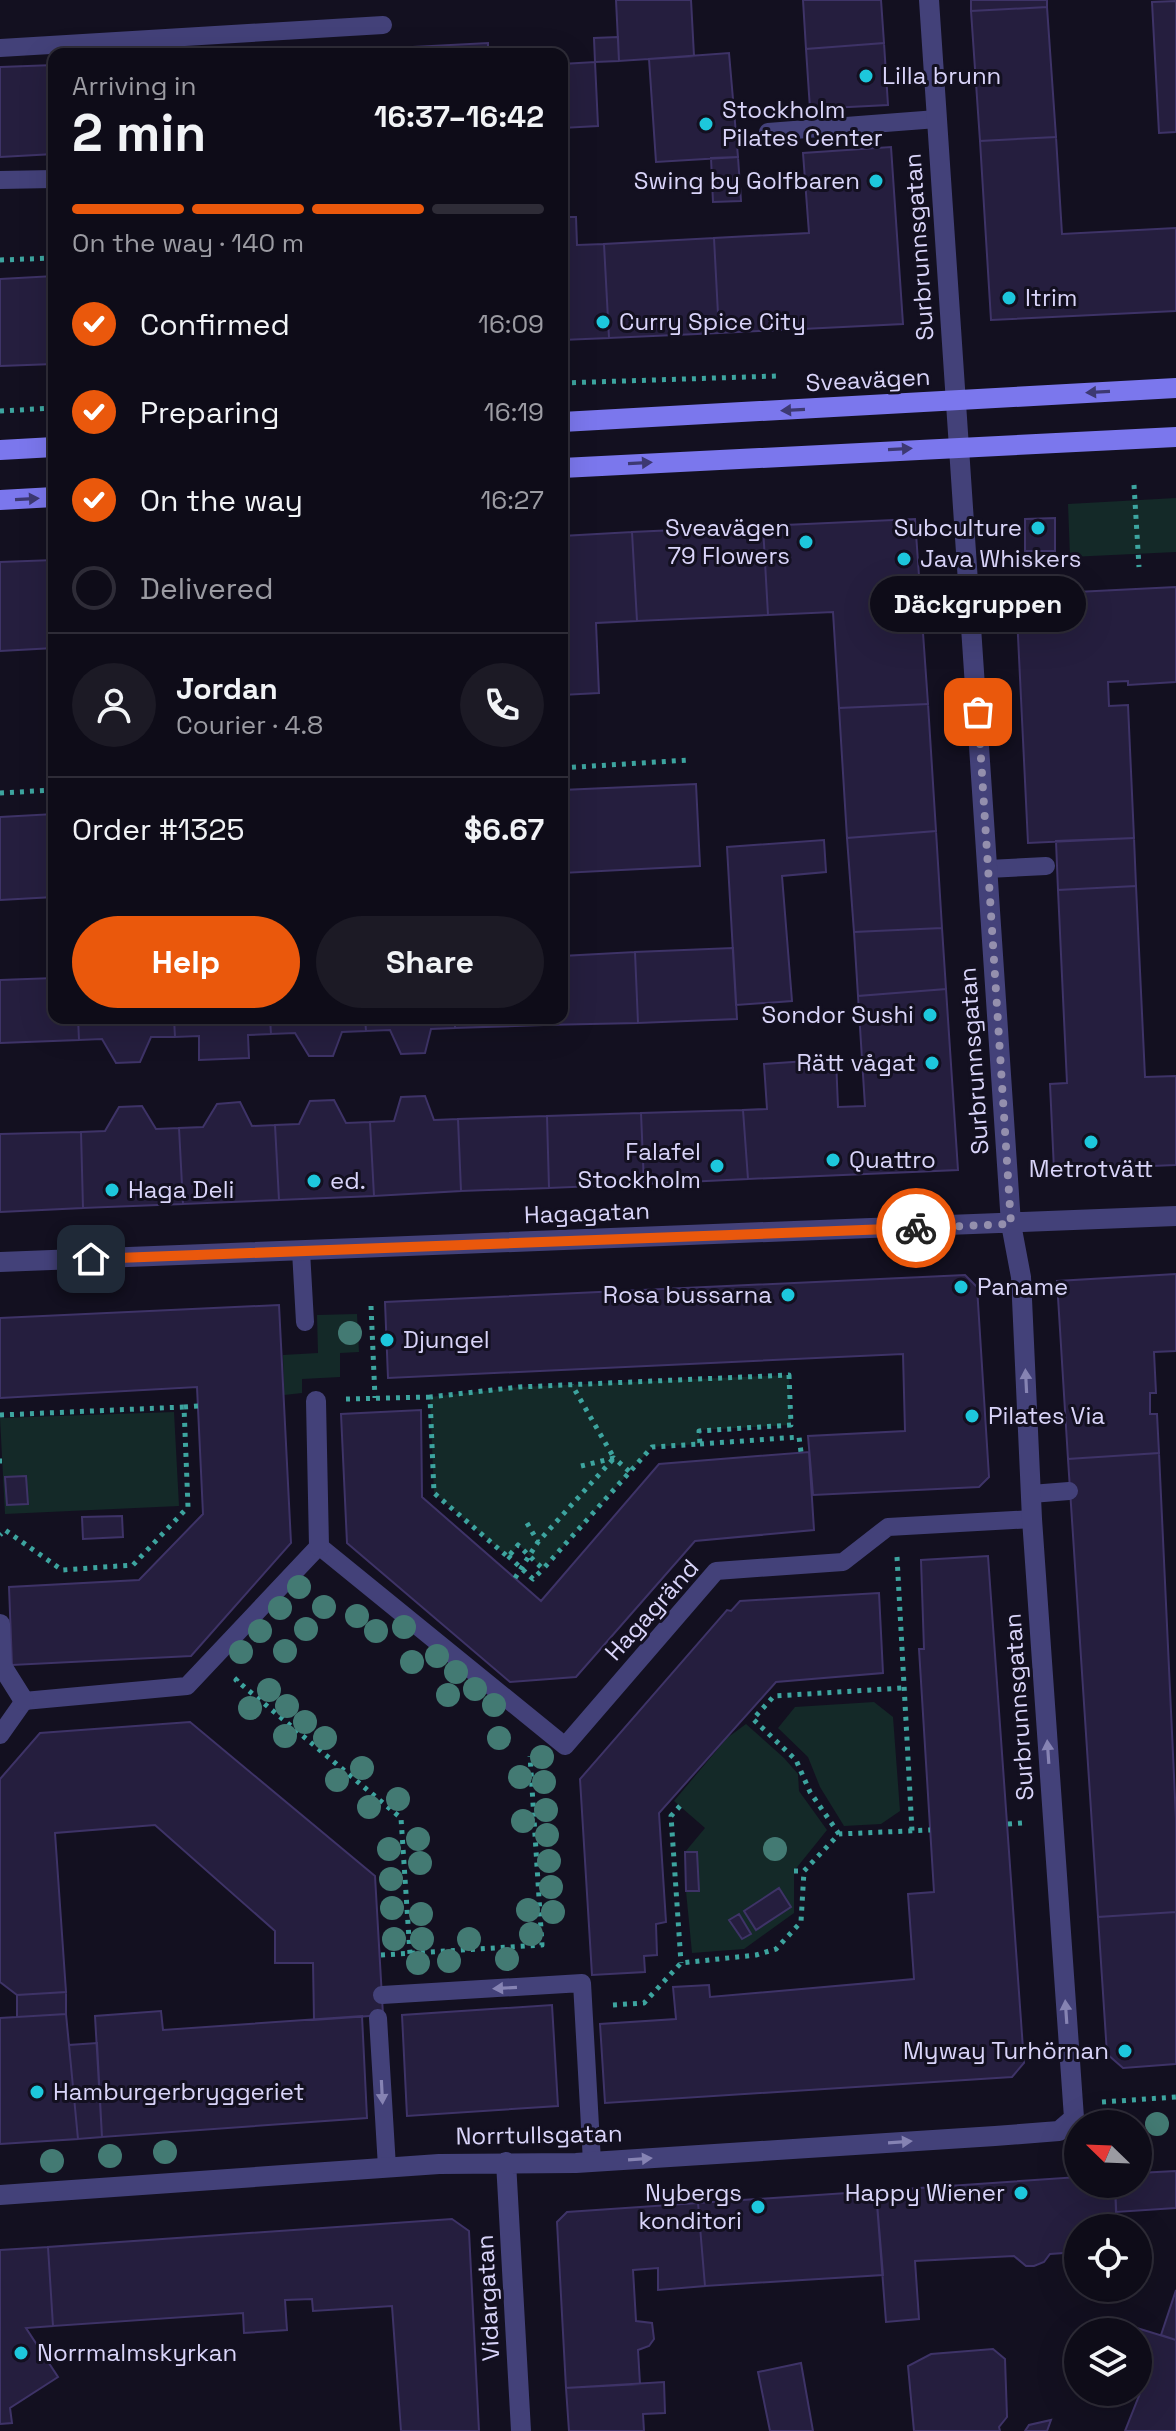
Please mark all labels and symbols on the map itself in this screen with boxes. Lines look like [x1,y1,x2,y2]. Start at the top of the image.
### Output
place label: Lilla brunn [882,60,1001,91]
marker: Lilla brunn [857,67,875,85]
place label: Stockholm Pilates Center [722,94,883,153]
marker: Stockholm Pilates Center [697,115,715,133]
street label: Surbrunnsgatan [896,152,941,342]
place label: Swing by Golfbaren [634,165,860,196]
marker: Swing by Golfbaren [867,172,885,190]
place label: Itrim [1025,282,1077,313]
marker: Itrim [1000,289,1018,307]
place label: Curry Spice City [619,306,806,337]
marker: Curry Spice City [594,313,612,331]
street label: Sveavägen [805,361,931,398]
one-way arrow [1085,386,1110,399]
one-way arrow [780,404,805,417]
one-way arrow [887,443,913,456]
one-way arrow [628,457,653,470]
one-way arrow [15,492,40,505]
place label: Sveavägen 79 Flowers [665,512,790,571]
place label: Subculture [894,512,1022,543]
marker: Subculture [1029,519,1047,537]
marker: Sveavägen 79 Flowers [797,533,815,551]
place label: Java Whiskers [920,543,1081,574]
marker: Java Whiskers [895,550,913,568]
callout: Däckgruppen [870,576,1086,632]
pin [944,678,1012,746]
street label: Surbrunnsgatan [951,966,996,1156]
place label: Sondor Sushi [762,999,914,1030]
marker: Sondor Sushi [921,1006,939,1024]
place label: Rätt vågat [797,1047,916,1078]
marker: Rätt vågat [923,1054,941,1072]
marker: Metrotvätt [1082,1133,1100,1151]
place label: Falafel Stockholm [578,1136,701,1195]
place label: Quattro [849,1144,936,1175]
marker: Quattro [824,1151,842,1169]
place label: Metrotvätt [1029,1153,1153,1184]
marker: Falafel Stockholm [708,1157,726,1175]
place label: ed. [330,1165,366,1196]
marker: ed. [305,1172,323,1190]
place label: Haga Deli [128,1174,234,1205]
marker: Haga Deli [103,1181,121,1199]
courier [876,1188,956,1268]
street label: Hagagatan [523,1195,651,1230]
pin [57,1225,125,1293]
place label: Paname [977,1271,1068,1302]
marker: Paname [952,1278,970,1296]
place label: Rosa bussarna [603,1279,772,1310]
marker: Rosa bussarna [779,1286,797,1304]
place label: Djungel [403,1324,490,1355]
marker: Djungel [378,1331,396,1349]
one-way arrow [1019,1368,1032,1393]
place label: Pilates Via [988,1400,1105,1431]
marker: Pilates Via [963,1407,981,1425]
street label: Hagagränd [598,1552,705,1667]
street label: Surbrunnsgatan [996,1612,1041,1802]
one-way arrow [1041,1740,1054,1765]
one-way arrow [492,1982,517,1995]
one-way arrow [1059,1999,1072,2024]
place label: Myway Turhörnan [903,2035,1109,2066]
marker: Myway Turhörnan [1116,2042,1134,2060]
place label: Hamburgerbryggeriet [53,2076,305,2107]
one-way arrow [376,2080,389,2105]
marker: Hamburgerbryggeriet [28,2083,46,2101]
north arrow [1064,2110,1152,2198]
street label: Norrtullsgatan [455,2118,623,2151]
one-way arrow [888,2135,913,2148]
one-way arrow [628,2152,653,2165]
place label: Nybergs konditori [638,2177,742,2236]
place label: Happy Wiener [845,2177,1005,2208]
marker: Happy Wiener [1012,2184,1030,2202]
marker: Nybergs konditori [749,2198,767,2216]
street label: Vidargatan [469,2234,506,2362]
place label: Norrmalmskyrkan [37,2337,237,2368]
marker: Norrmalmskyrkan [12,2344,30,2362]

